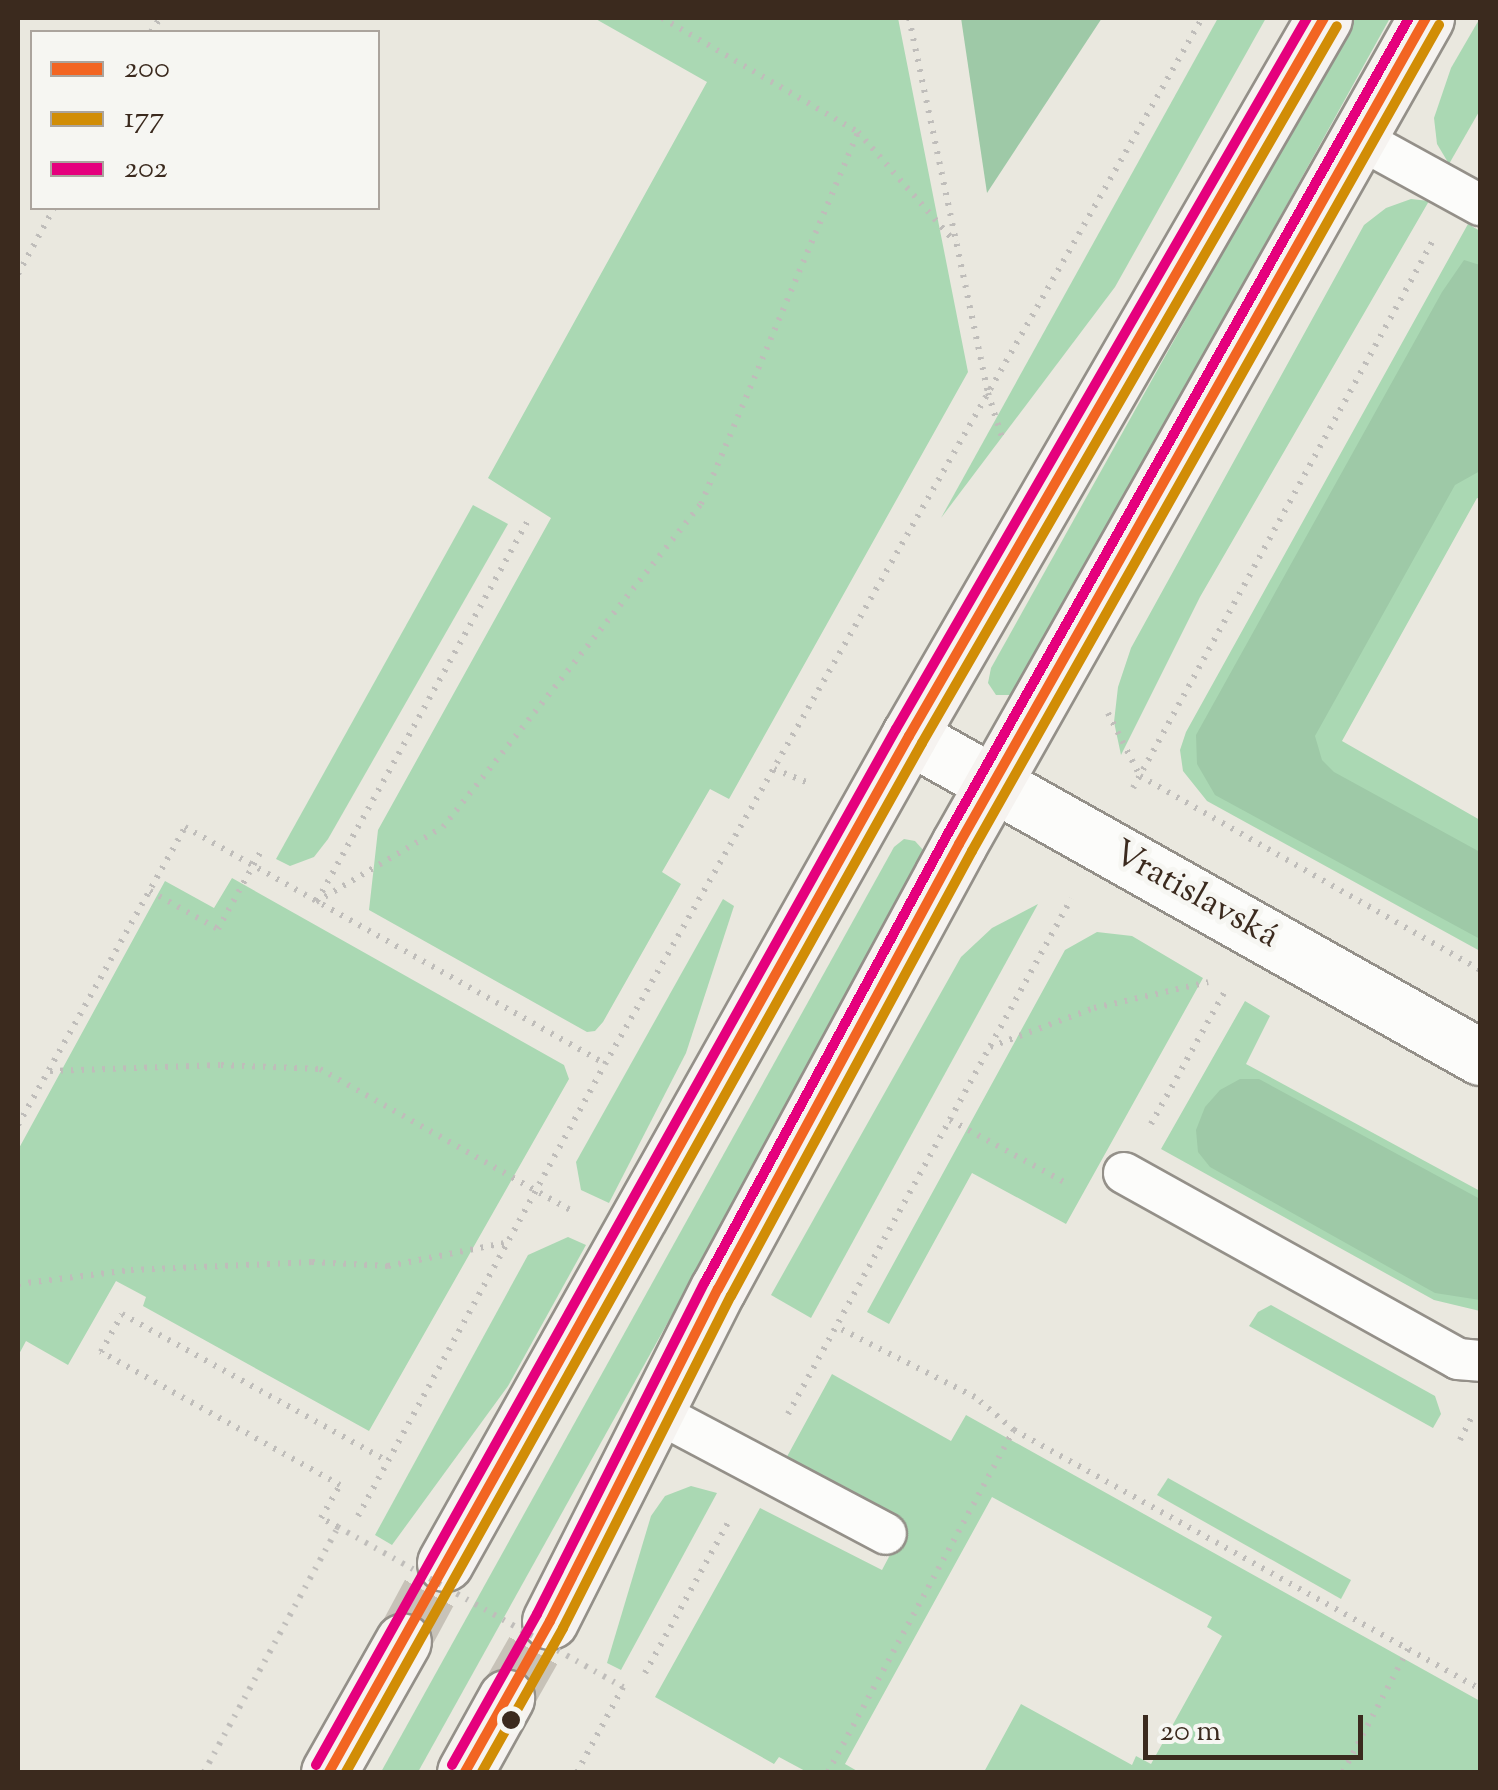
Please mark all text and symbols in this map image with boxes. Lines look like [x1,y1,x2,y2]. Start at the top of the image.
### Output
legend [30,30,380,210]
text: 200 [124,48,170,91]
text: 177 [124,98,164,141]
text: 202 [124,148,168,191]
street label: Vratislavská [1105,833,1285,959]
scale bar [1148,1695,1368,1757]
unlabelled marker [501,1710,521,1730]
text: 20 m [1160,1711,1221,1754]

